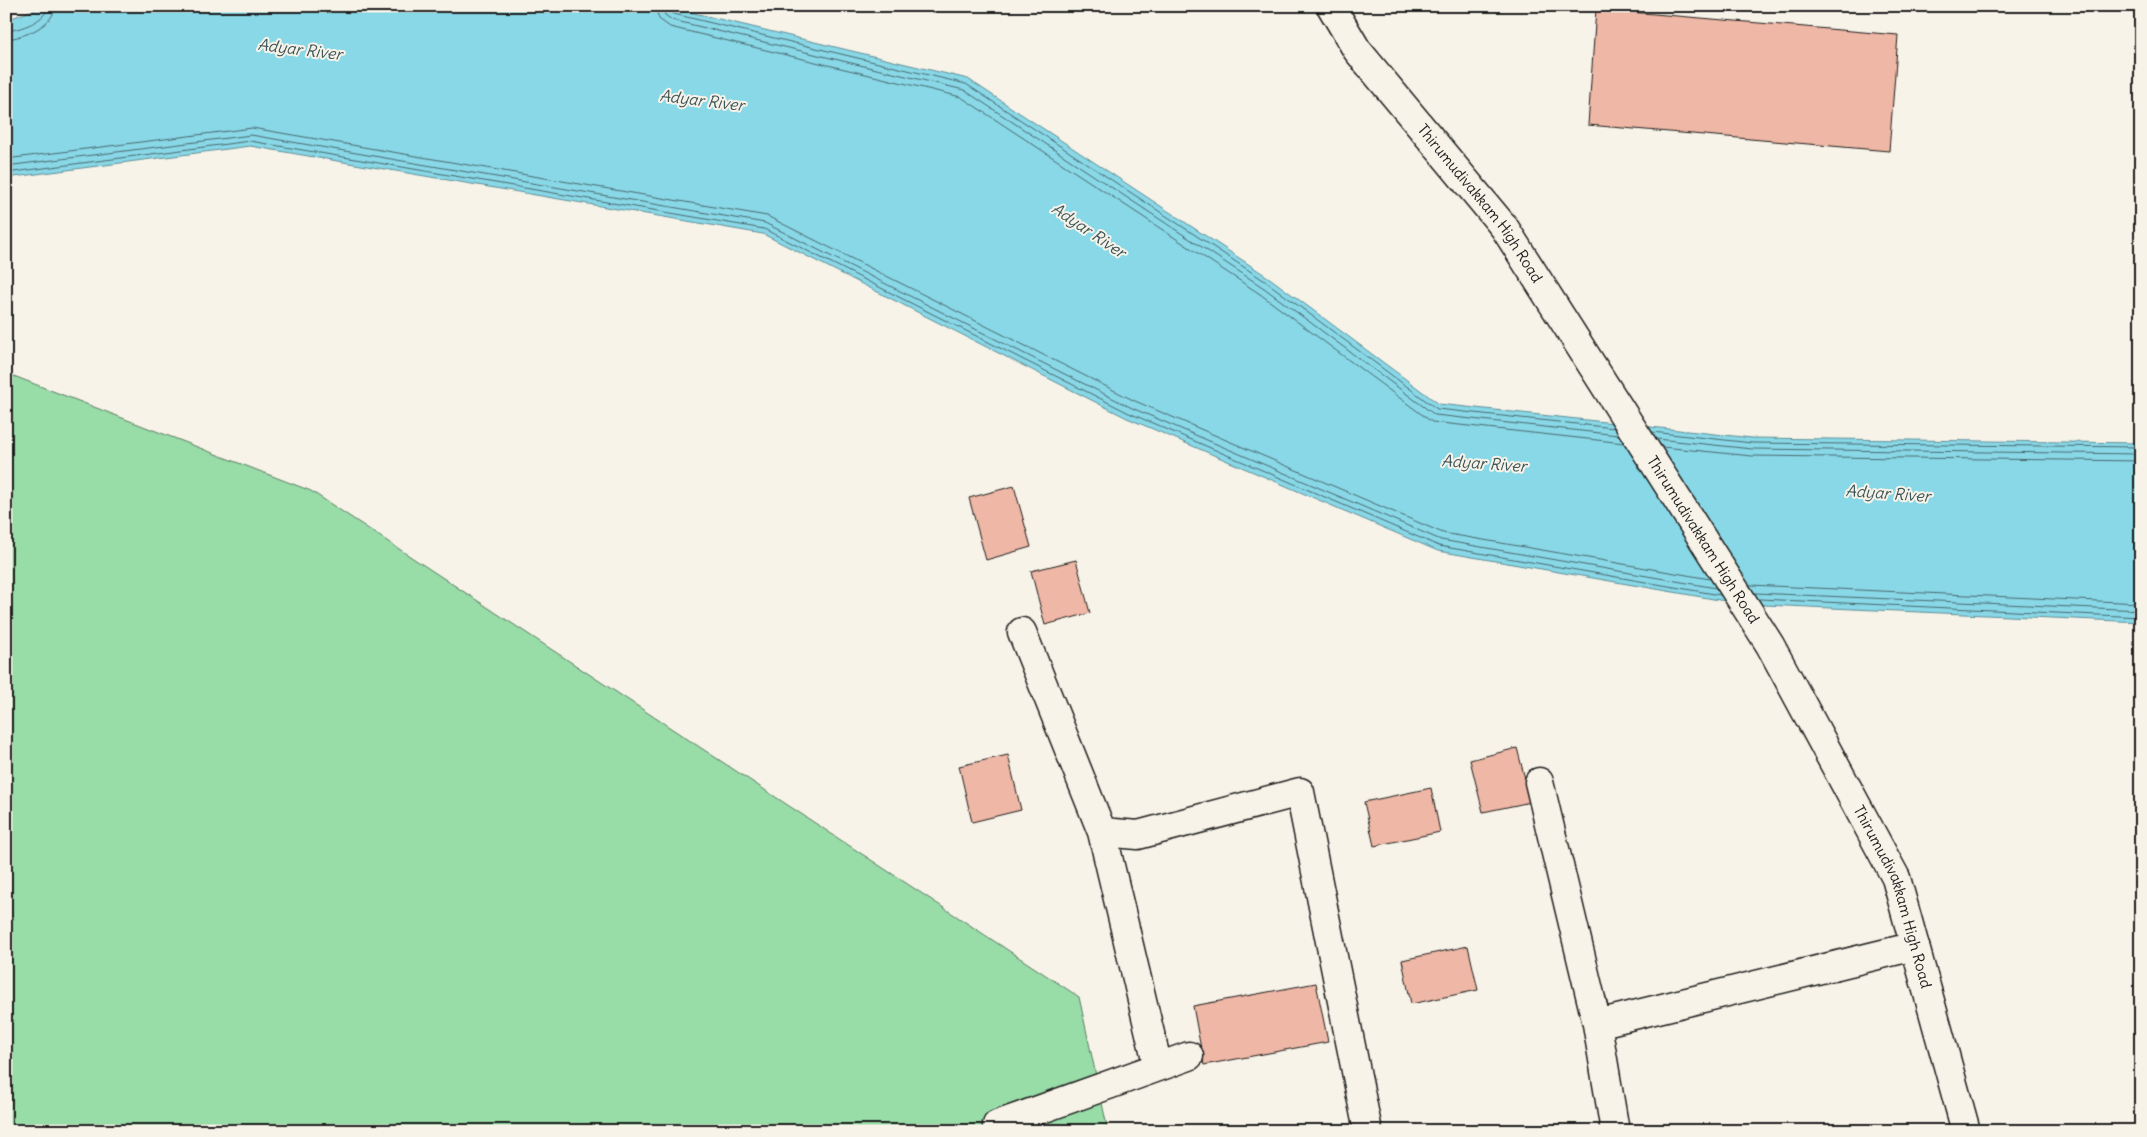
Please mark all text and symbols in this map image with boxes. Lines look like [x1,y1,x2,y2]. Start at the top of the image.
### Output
water label: Adyar River [257,34,346,64]
water label: Adyar River [659,85,748,115]
street label: Thirumudivakkam High Road [1414,120,1547,286]
water label: Adyar River [1048,198,1132,263]
water label: Adyar River [1441,450,1530,476]
street label: Thirumudivakkam High Road [1643,452,1764,627]
water label: Adyar River [1845,480,1934,506]
street label: Thirumudivakkam High Road [1850,802,1936,990]

